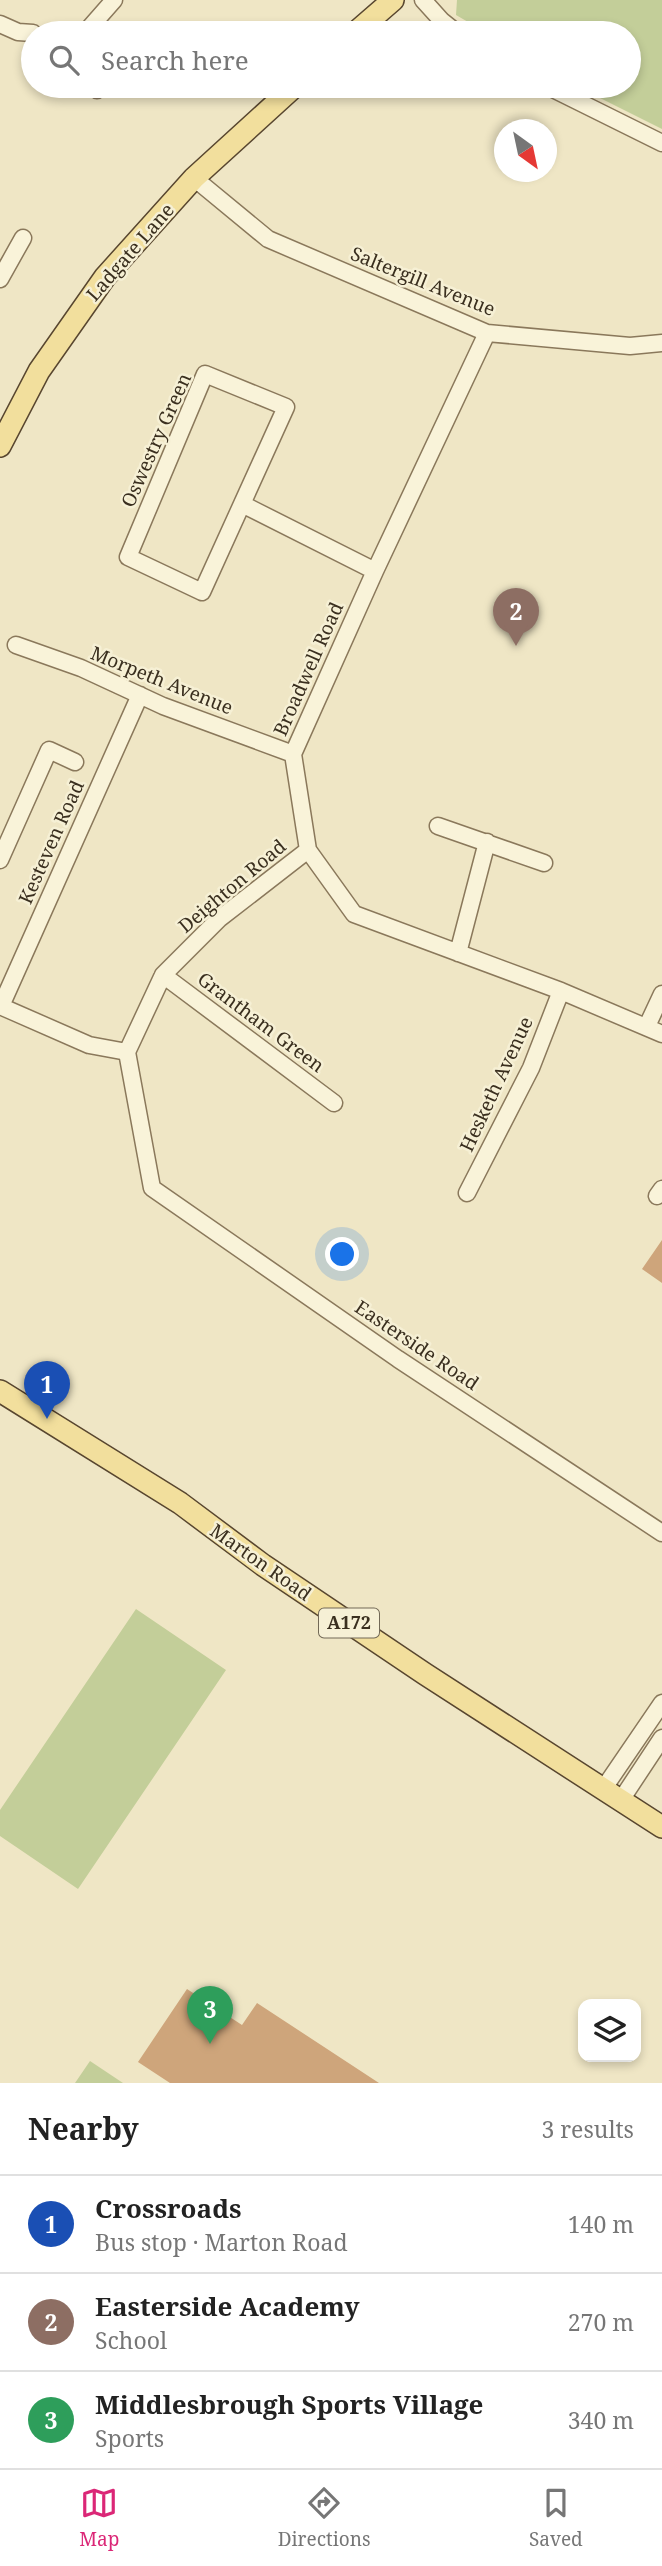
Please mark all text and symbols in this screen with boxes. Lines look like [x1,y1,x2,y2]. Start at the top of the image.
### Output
search box [21,21,641,98]
icon: search [45,41,83,79]
text: Search here [101,42,249,78]
north arrow [494,119,557,182]
street label: Ladgate Lane [80,197,180,307]
street label: Saltergill Avenue [347,240,499,322]
street label: Oswestry Green [115,369,197,511]
pin: 2 [493,588,539,646]
street label: Broadwell Road [267,598,349,740]
street label: Morpeth Avenue [87,640,237,720]
street label: Kesteven Road [12,776,90,908]
street label: Deighton Road [173,833,292,939]
street label: Grantham Green [192,966,330,1078]
street label: Hesketh Avenue [453,1012,539,1156]
your location [325,1237,359,1271]
street label: Easterside Road [350,1294,484,1396]
pin: 1 [24,1361,70,1419]
street label: Marton Road [205,1517,317,1607]
road number: A172 [319,1608,379,1638]
pin: 3 [187,1986,233,2044]
map controls [578,1999,641,2062]
button: layers [578,1999,641,2062]
text: Nearby [28,2108,139,2149]
text: 3 results [541,2113,634,2145]
text: Crossroads [95,2190,242,2226]
text: 1 [45,2208,58,2240]
text: 140 m [568,2208,634,2240]
text: Bus stop · Marton Road [95,2226,348,2258]
text: Easterside Academy [95,2288,360,2324]
text: 2 [45,2306,58,2338]
text: 270 m [568,2306,634,2338]
text: School [95,2324,167,2356]
text: Middlesbrough Sports Village [95,2386,483,2422]
text: 3 [45,2404,58,2436]
text: 340 m [568,2404,634,2436]
text: Sports [95,2422,164,2454]
tab: Map [79,2484,119,2552]
tab: Directions [278,2484,371,2552]
tab: Saved [529,2484,583,2552]

